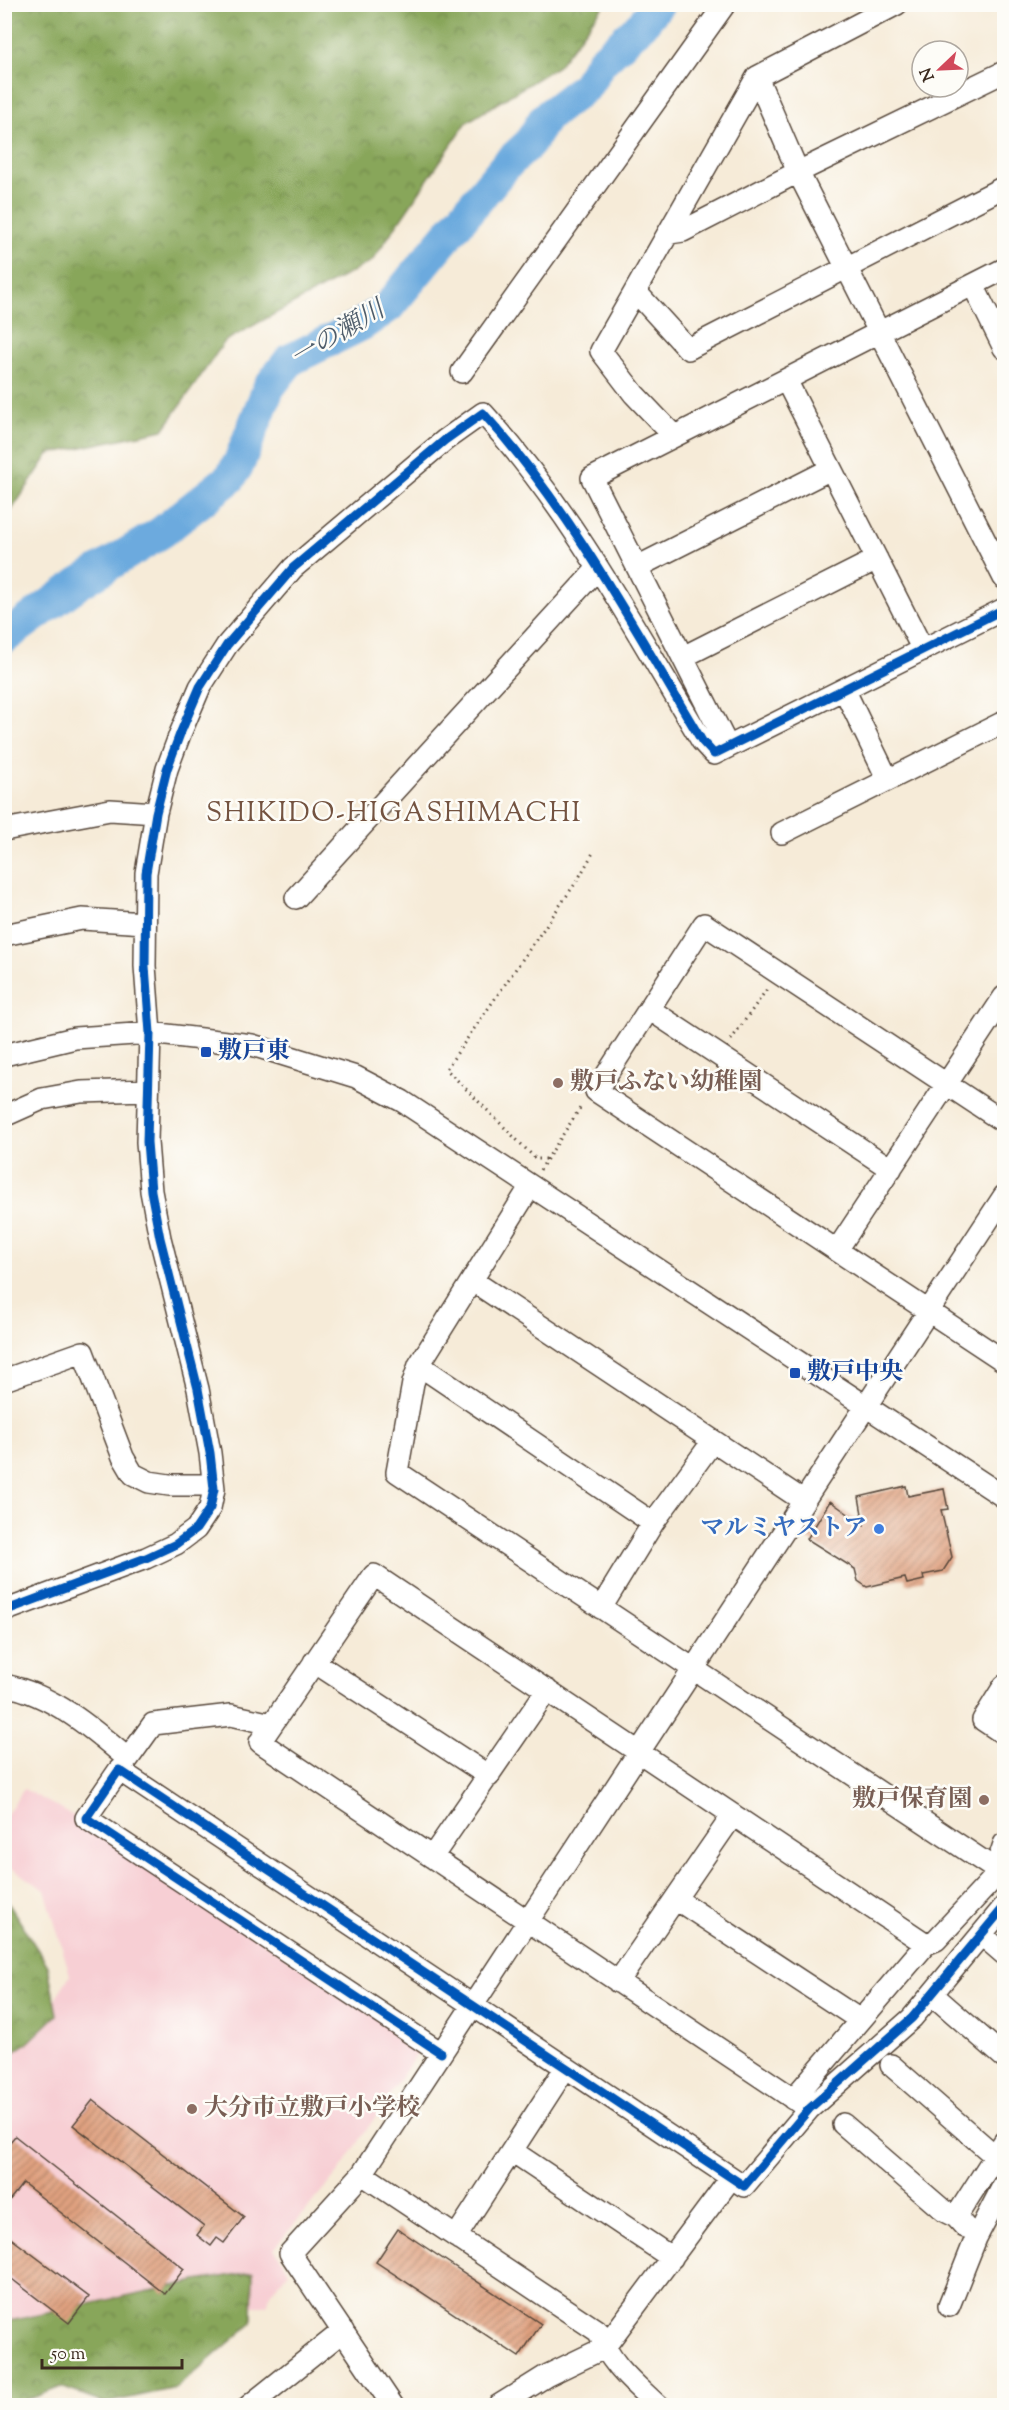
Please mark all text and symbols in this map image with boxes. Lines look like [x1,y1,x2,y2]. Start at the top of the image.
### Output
north arrow [910,39,970,99]
text: N [915,63,942,84]
water label: 一の瀬川 [284,291,395,378]
district label: SHIKIDO-HIGASHIMACHI [206,795,582,834]
place label: 敷戸東 [218,1035,290,1069]
marker: 敷戸東 [199,1045,213,1059]
place label: 敷戸ふない幼稚園 [570,1066,762,1100]
marker: 敷戸ふない幼稚園 [551,1076,565,1090]
place label: 敷戸中央 [807,1356,903,1390]
marker: 敷戸中央 [788,1366,802,1380]
place label: マルミヤストア [700,1512,867,1546]
marker: マルミヤストア [872,1522,886,1536]
place label: 敷戸保育園 [852,1783,972,1817]
marker: 敷戸保育園 [977,1793,991,1807]
place label: 大分市立敷戸小学校 [204,2092,420,2126]
marker: 大分市立敷戸小学校 [185,2102,199,2116]
scale bar [42,2332,182,2370]
text: 50 m [50,2342,86,2368]

